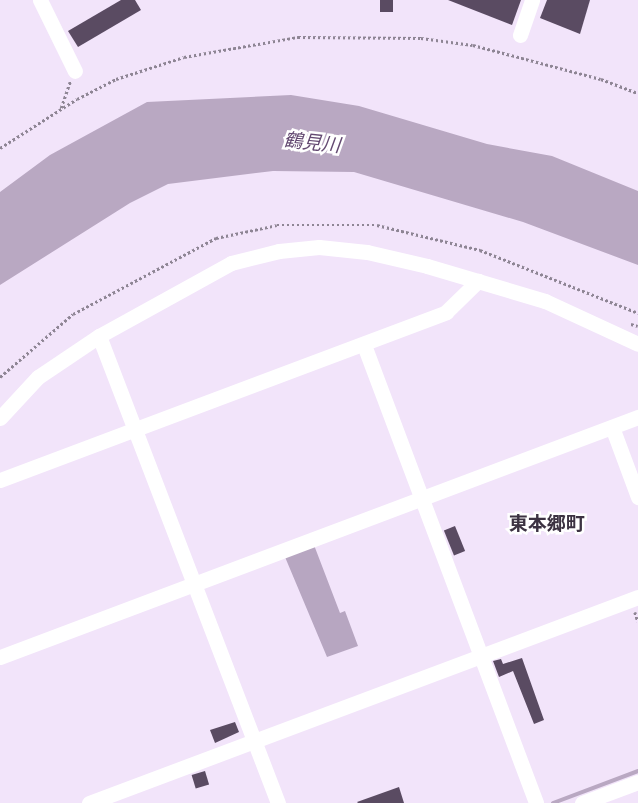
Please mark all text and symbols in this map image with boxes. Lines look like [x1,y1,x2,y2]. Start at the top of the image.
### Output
water label: 鶴見川 [282,128,342,156]
district label: 東本郷町 [509,512,585,534]

